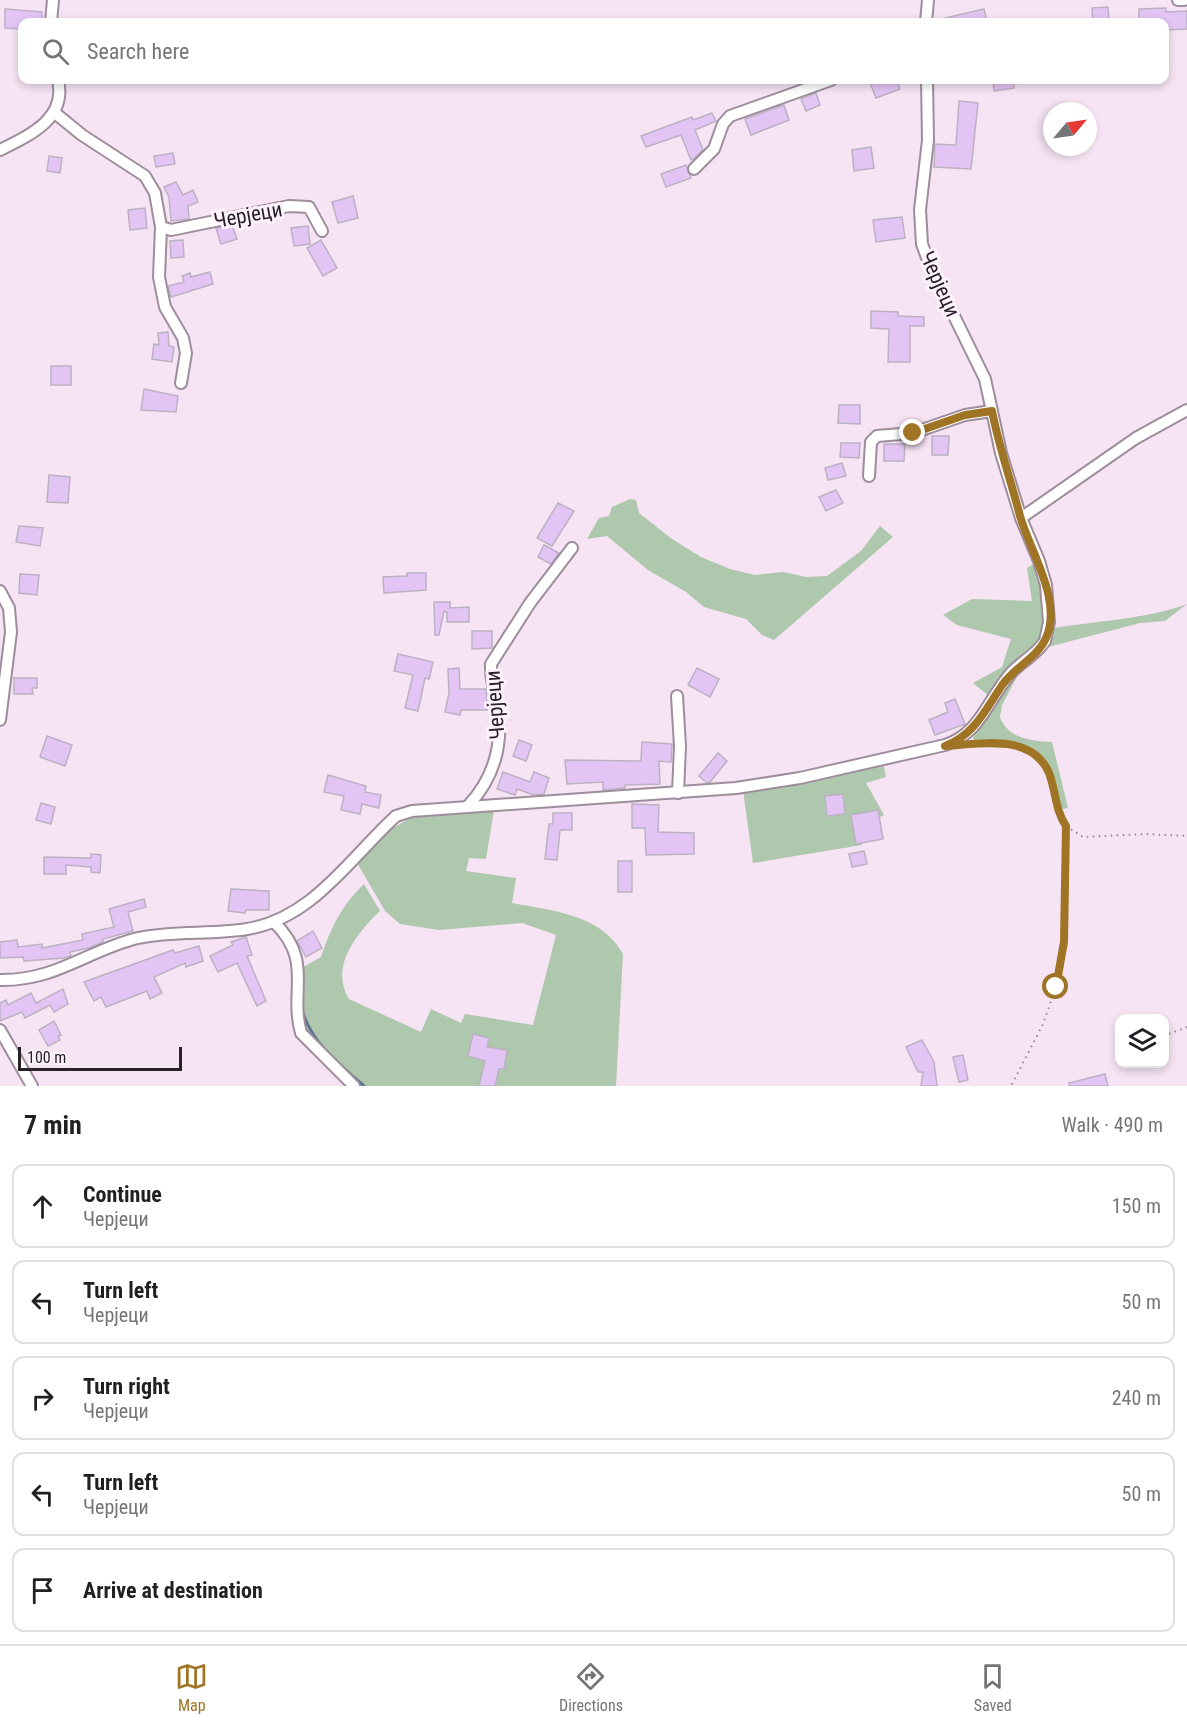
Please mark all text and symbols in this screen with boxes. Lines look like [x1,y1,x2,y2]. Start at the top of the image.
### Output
search box [18,18,1169,84]
icon: search [39,35,72,68]
text: Search here [87,39,189,64]
north arrow [1043,102,1097,156]
street label: Черјеци [212,197,284,233]
street label: Черјеци [915,248,965,320]
route end [899,419,925,445]
street label: Черјеци [481,670,509,740]
route start [1042,973,1068,999]
map controls [1115,1014,1169,1068]
button: layers [1115,1014,1169,1068]
scale bar [18,1044,182,1072]
text: 100 m [27,1048,66,1067]
text: 7 min [24,1110,82,1140]
text: Walk · 490 m [1062,1113,1163,1137]
text: Continue [83,1182,162,1207]
icon: ahead [26,1190,59,1223]
text: 150 m [1112,1194,1161,1218]
text: Черјеци [83,1207,149,1231]
text: Turn left [83,1278,158,1303]
icon: left [26,1286,59,1319]
text: 50 m [1122,1290,1161,1314]
text: Черјеци [83,1303,149,1327]
text: Turn right [83,1374,170,1399]
icon: right [26,1382,59,1415]
text: 240 m [1112,1386,1161,1410]
text: Черјеци [83,1399,149,1423]
text: Turn left [83,1470,158,1495]
icon: left [26,1478,59,1511]
text: 50 m [1122,1482,1161,1506]
text: Черјеци [83,1495,149,1519]
icon: arrive [26,1574,59,1607]
text: Arrive at destination [83,1578,263,1603]
tab: Map [175,1660,208,1715]
tab: Directions [559,1660,623,1715]
tab: Saved [974,1660,1012,1715]

